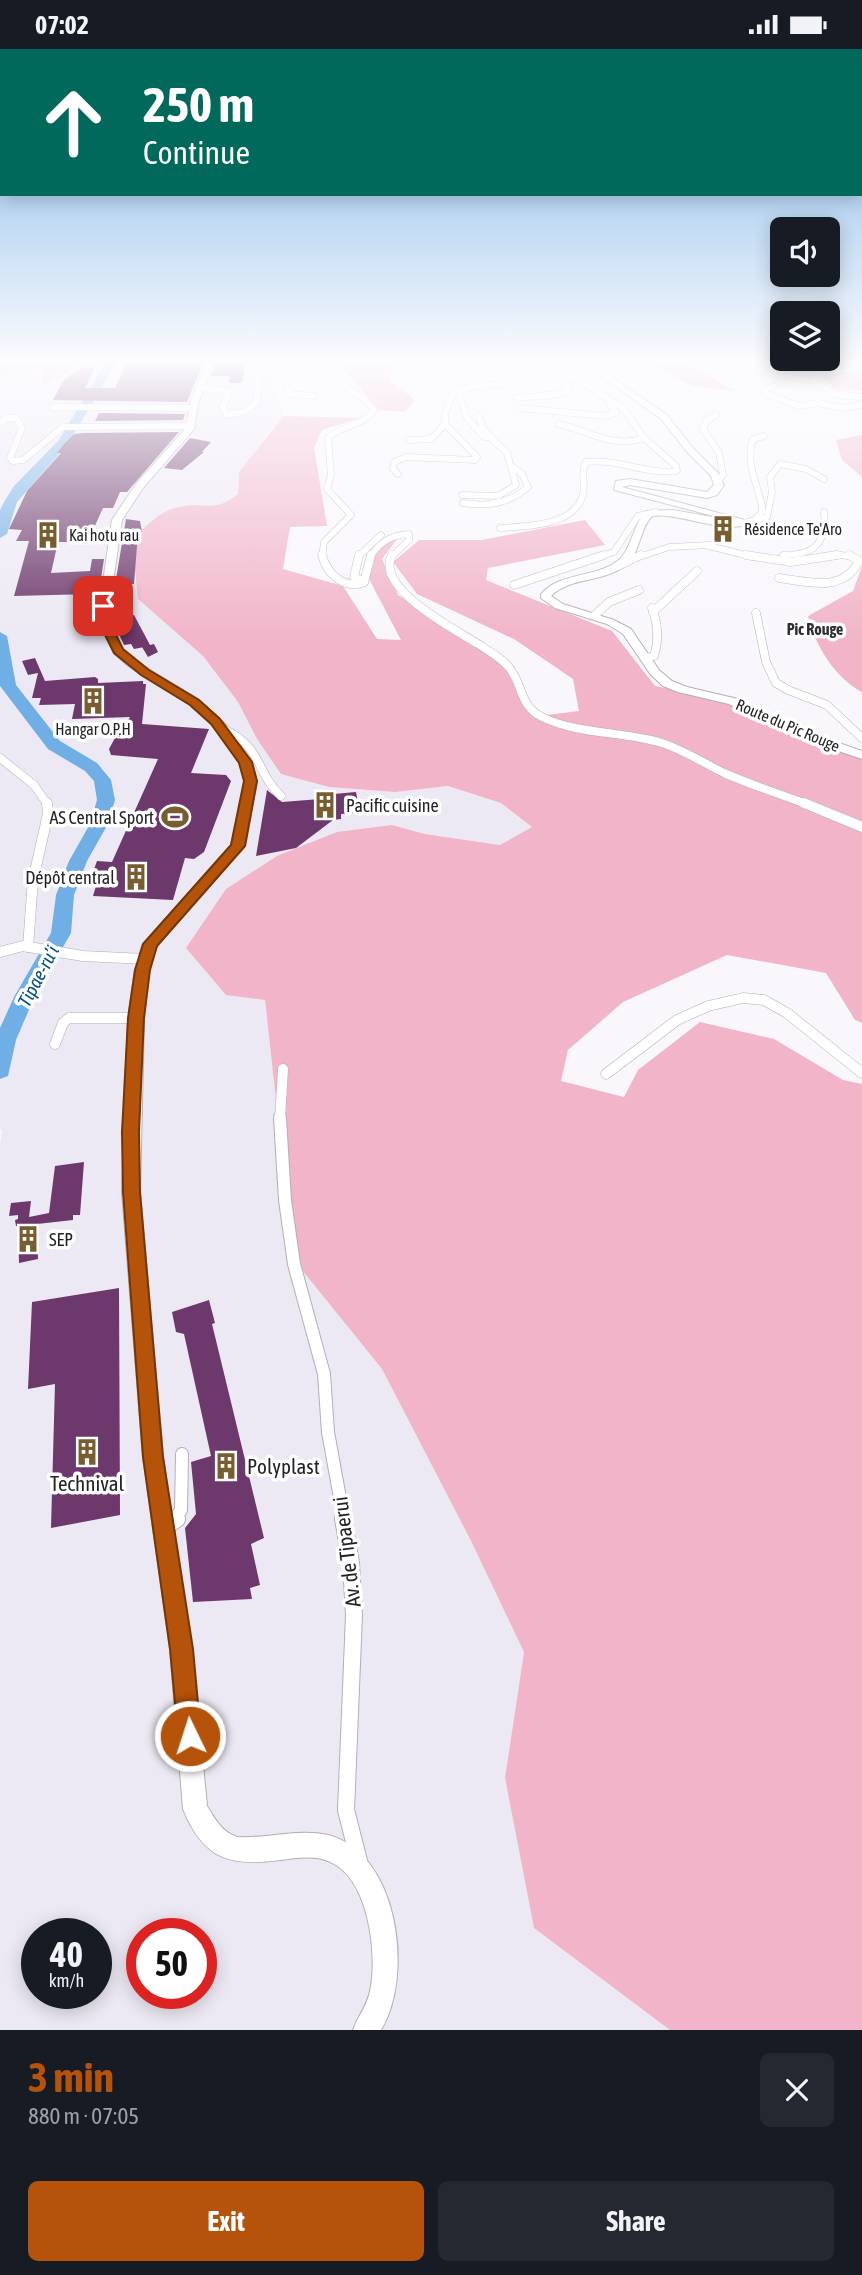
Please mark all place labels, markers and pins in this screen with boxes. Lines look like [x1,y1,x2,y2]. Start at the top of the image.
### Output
building icon: Résidence Te'Aro [708,514,738,544]
building icon: Kai hotu rau [33,520,63,550]
place label: Résidence Te'Aro [744,520,842,538]
place label: Kai hotu rau [69,526,139,544]
pin [73,576,133,636]
building icon: Hangar O.P.H [78,686,108,716]
place label: Hangar O.P.H [55,720,131,739]
building icon: Pacific cuisine [310,790,340,820]
place label: Pacific cuisine [346,795,439,816]
sports icon: AS Central Sport [160,802,190,832]
place label: AS Central Sport [50,807,154,828]
building icon: Dépôt central [121,862,151,892]
place label: Dépôt central [25,867,115,888]
building icon: SEP [13,1224,43,1254]
place label: SEP [49,1229,73,1250]
building icon: Technival [72,1437,102,1467]
building icon: Polyplast [211,1451,241,1481]
place label: Polyplast [247,1454,320,1478]
place label: Technival [50,1471,124,1495]

